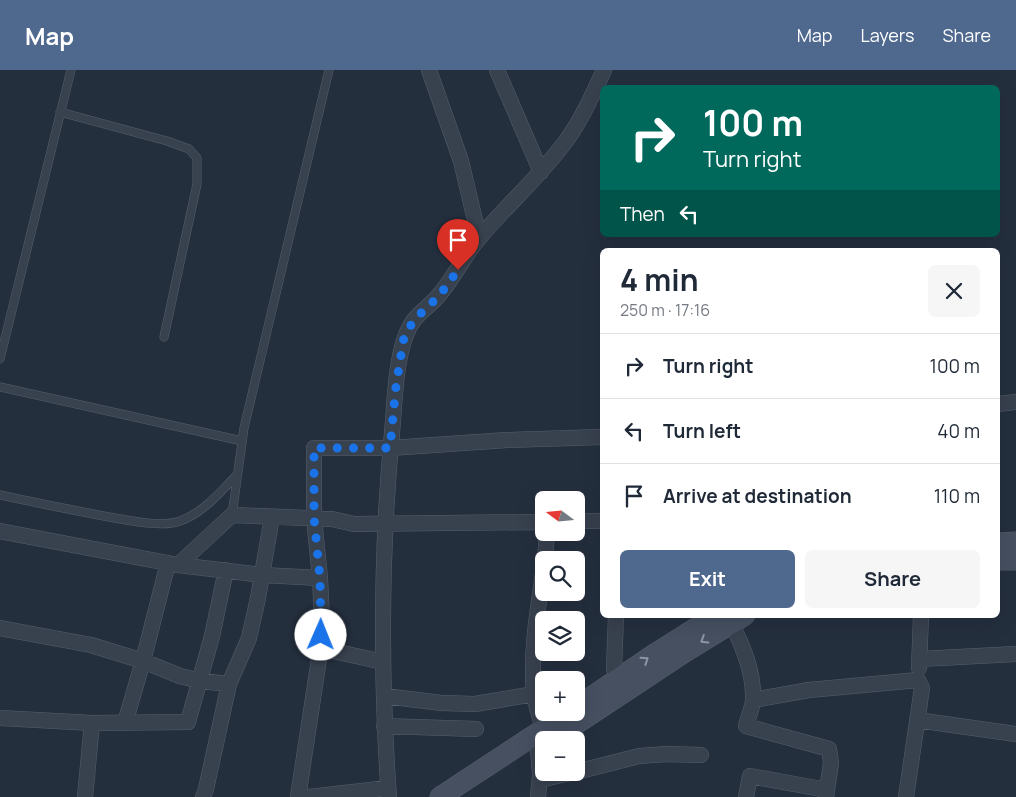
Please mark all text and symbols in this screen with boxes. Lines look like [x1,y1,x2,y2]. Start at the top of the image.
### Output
text: Map [25,19,74,52]
text: Map [797,23,832,47]
text: Layers [860,23,914,47]
text: Share [942,23,991,47]
text: 100 m [703,99,803,147]
icon: right [620,105,685,170]
text: Turn right [703,144,801,174]
icon: left [675,200,703,228]
text: Then [620,201,665,227]
pin [437,219,479,270]
icon: arrive [444,226,472,254]
text: 4 min [620,259,698,300]
button: close [928,265,980,317]
text: 250 m · 17:16 [620,299,710,321]
icon: right [620,352,648,380]
text: Turn right [663,353,753,379]
text: 100 m [929,353,980,379]
icon: left [620,417,648,445]
text: Turn left [663,418,741,444]
text: 40 m [937,418,980,444]
icon: arrive [620,482,648,510]
text: Arrive at destination [663,483,852,509]
text: 110 m [934,483,980,509]
north arrow [535,491,585,541]
map controls [535,491,585,781]
button: Exit [620,550,795,608]
button: Share [805,550,980,608]
button: search [535,551,585,601]
position arrow [294,608,346,660]
button: layers [535,611,585,661]
one-way arrow [700,634,709,644]
one-way arrow [640,657,649,666]
button: + [535,671,585,721]
button: − [535,731,585,781]

